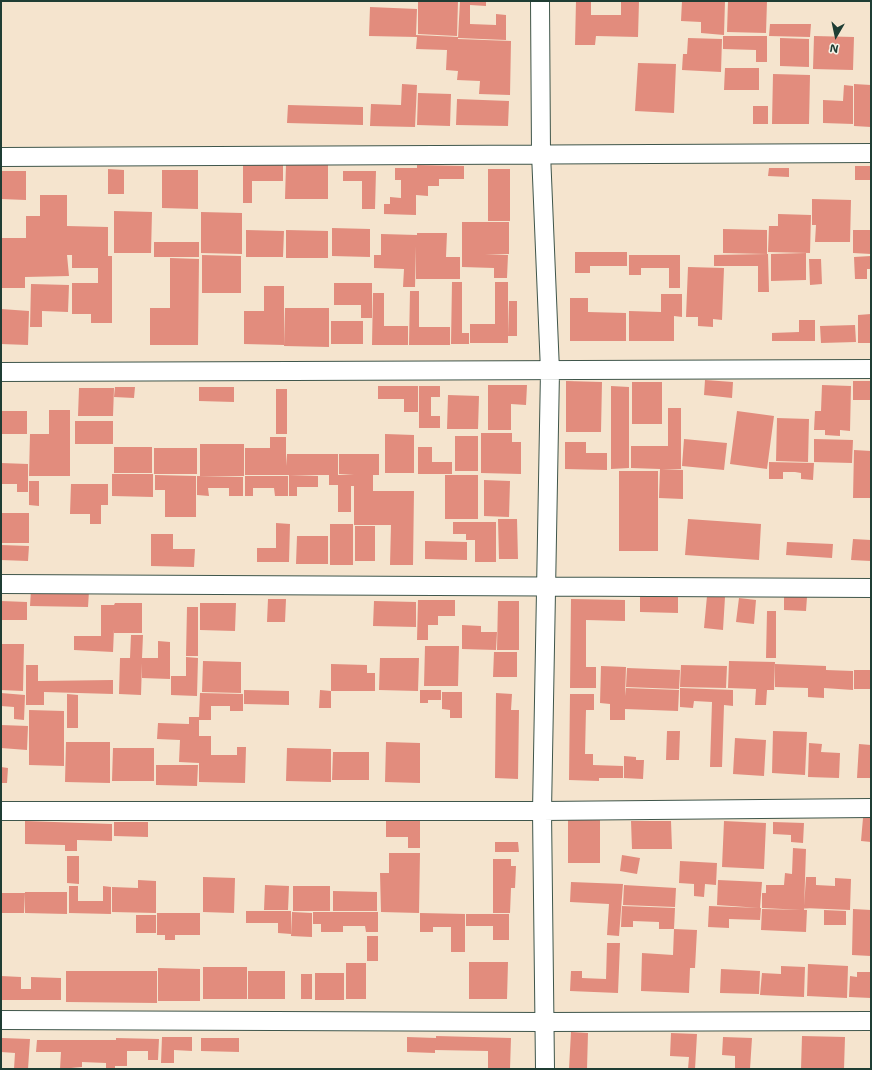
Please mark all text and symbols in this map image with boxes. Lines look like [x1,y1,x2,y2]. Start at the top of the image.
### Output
north arrow [816,16,856,56]
text: N [829,40,840,56]

